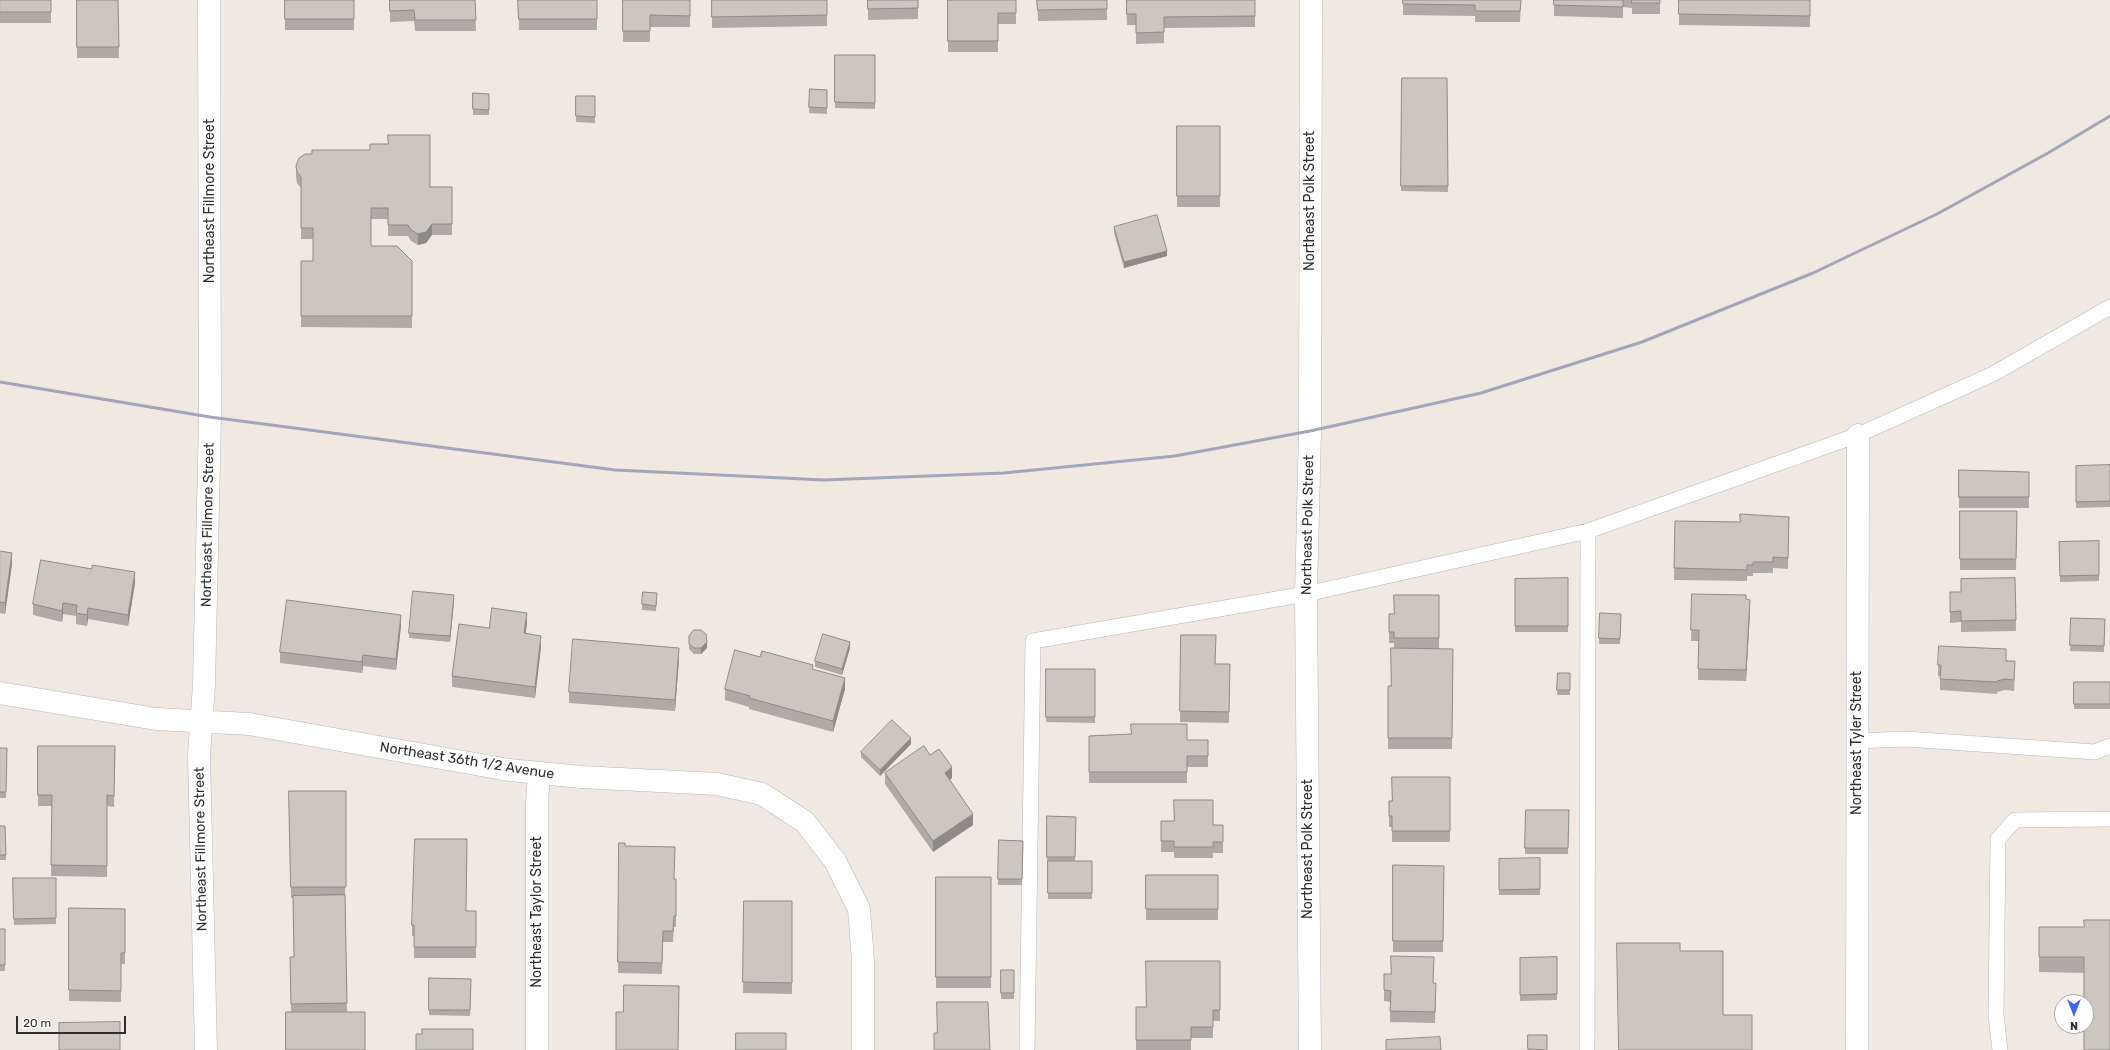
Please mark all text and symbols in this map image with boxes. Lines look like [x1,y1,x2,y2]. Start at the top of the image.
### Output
street label: Northeast Fillmore Street [202,119,218,283]
street label: Northeast Polk Street [1302,131,1318,271]
street label: Northeast Fillmore Street [198,443,218,607]
street label: Northeast Polk Street [1298,455,1318,595]
street label: Northeast Tyler Street [1849,671,1865,815]
street label: Northeast 36th 1/2 Avenue [379,739,555,783]
street label: Northeast Fillmore Street [191,767,211,931]
street label: Northeast Polk Street [1300,779,1316,919]
street label: Northeast Taylor Street [529,836,545,988]
north arrow [2054,994,2094,1034]
scale bar [18,1008,128,1034]
text: 20 m [23,1016,51,1030]
text: N [2070,1019,2078,1032]

